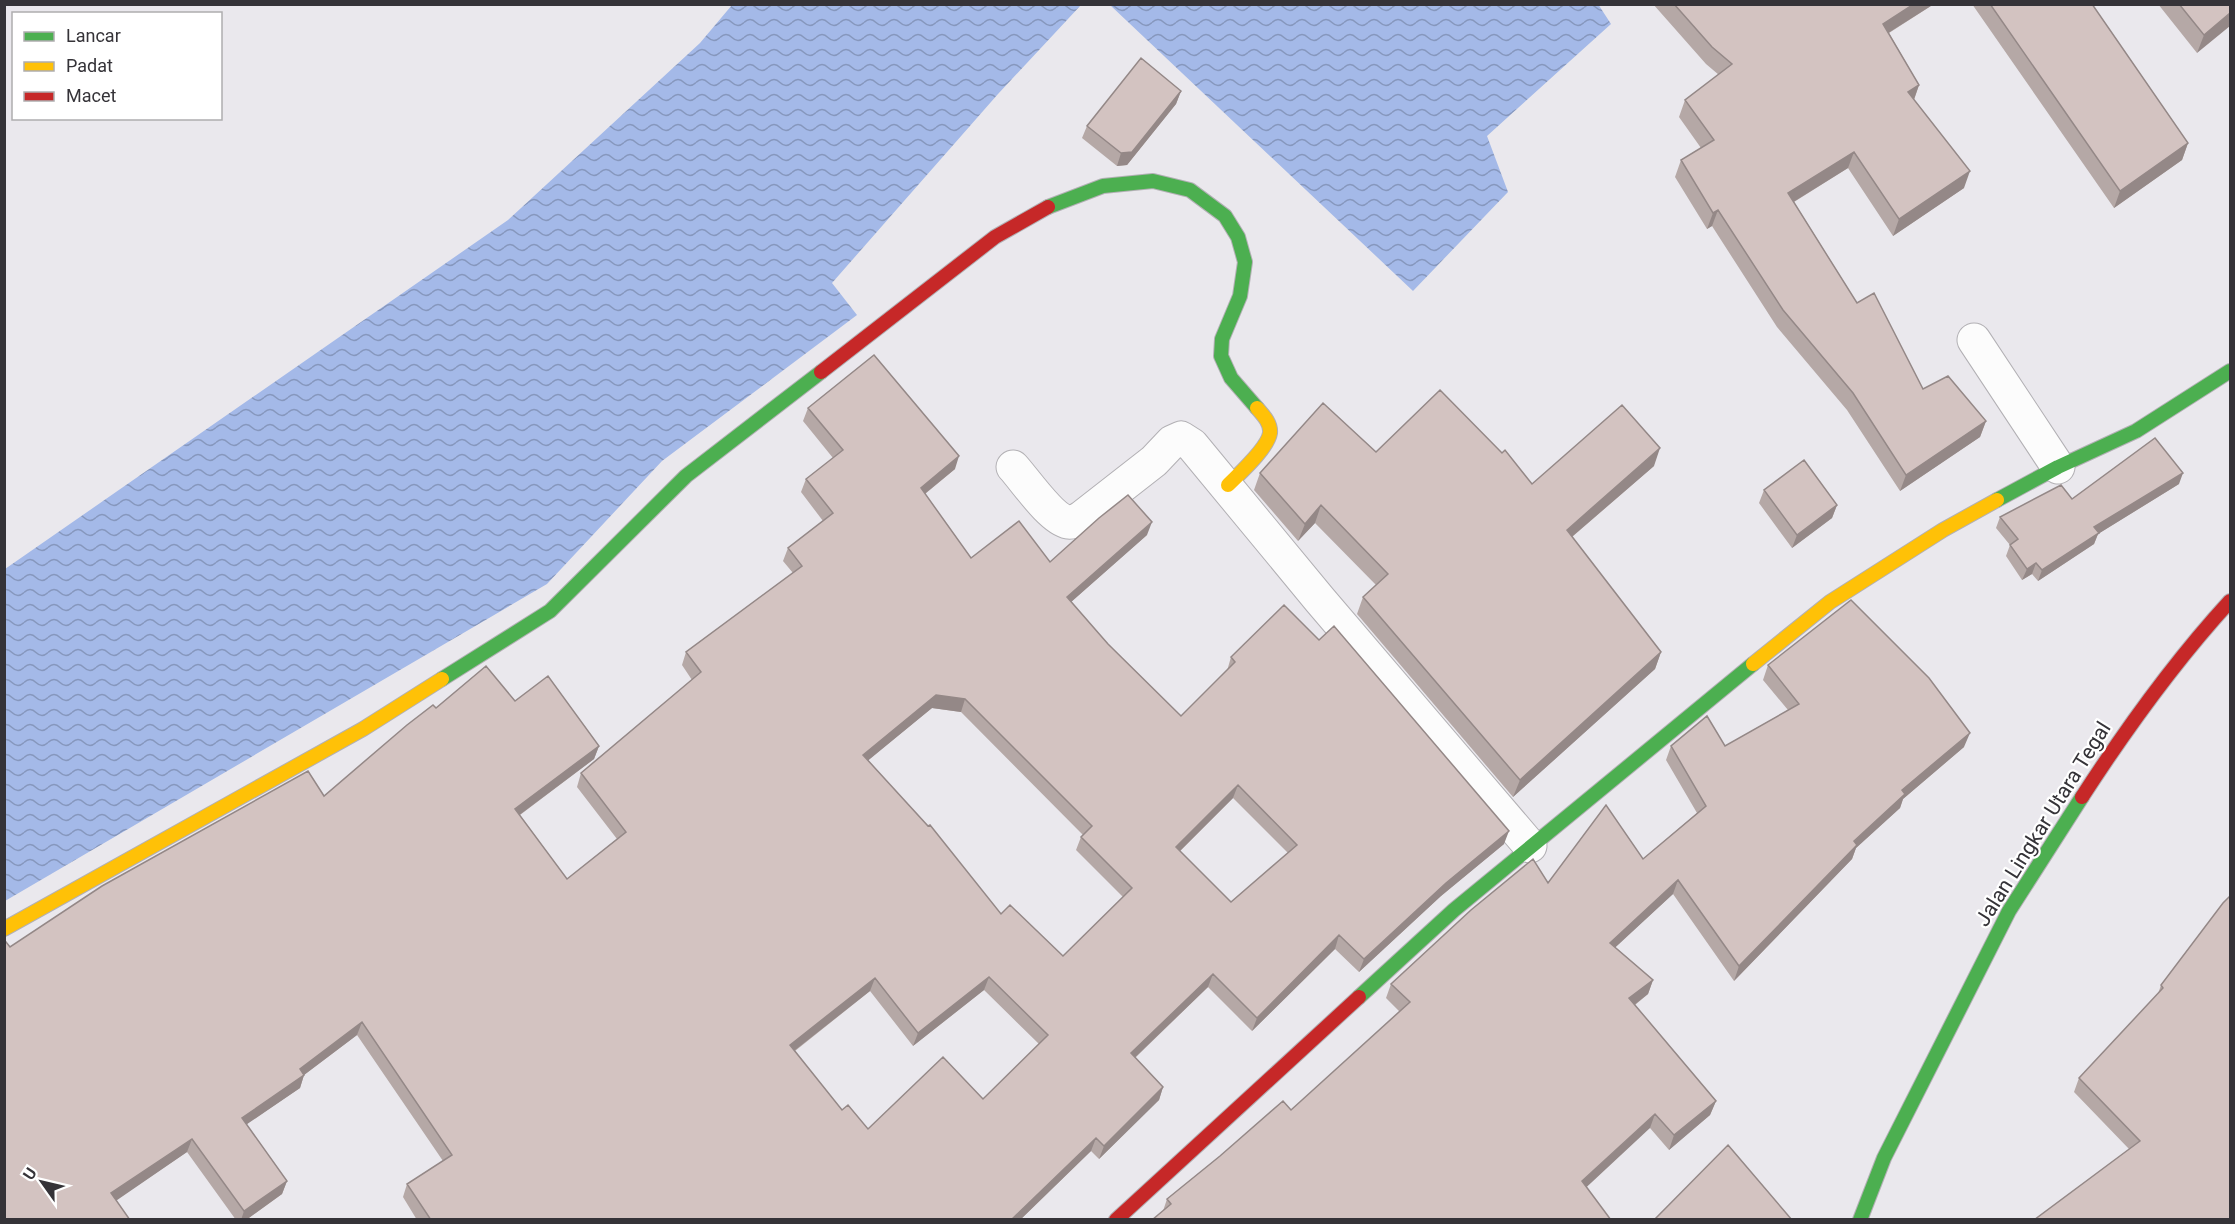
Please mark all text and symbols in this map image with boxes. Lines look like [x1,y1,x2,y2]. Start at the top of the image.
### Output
legend [12,12,222,120]
text: Lancar [66,25,121,46]
text: Padat [66,55,113,76]
text: Macet [66,85,116,106]
street label: Jalan Lingkar Utara Tegal [1970,717,2116,931]
north arrow [12,1152,72,1212]
text: U [19,1164,41,1184]

